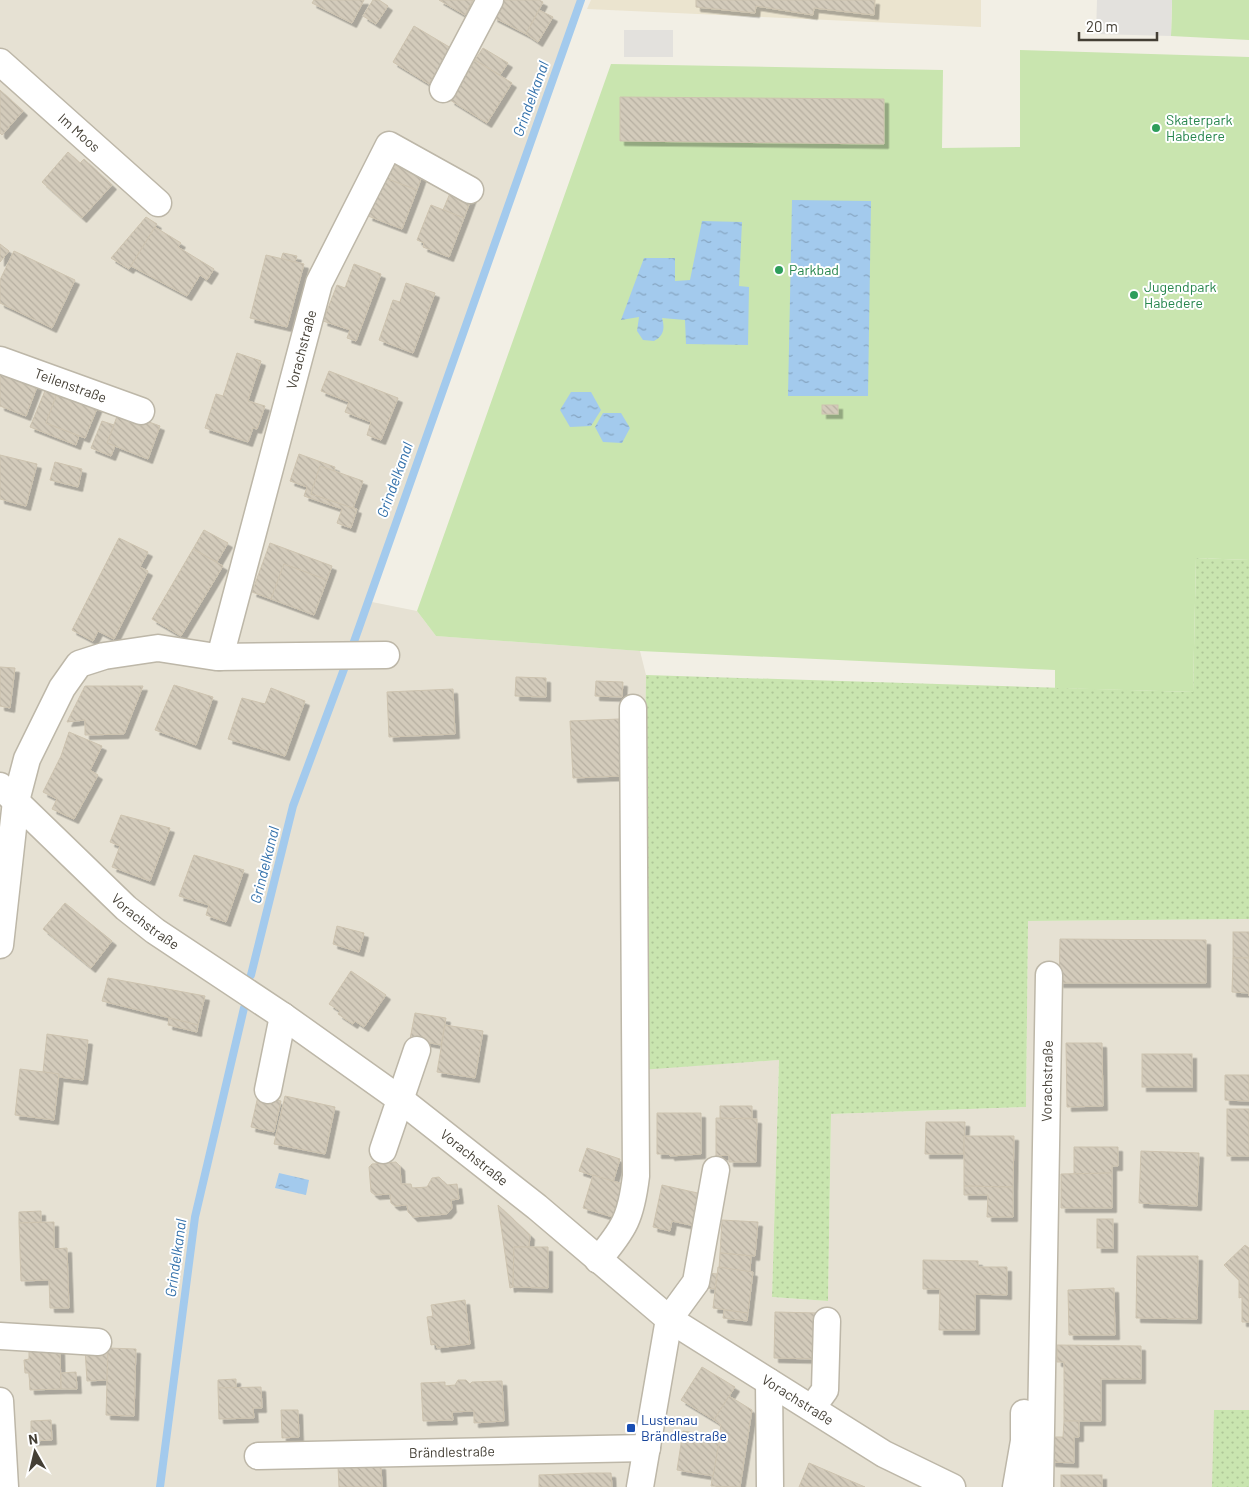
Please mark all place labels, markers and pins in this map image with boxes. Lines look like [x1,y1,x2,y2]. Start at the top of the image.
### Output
place label: Skaterpark Habedere [1166,111,1233,144]
marker: Skaterpark Habedere [1150,122,1162,134]
place label: Parkbad [789,261,839,278]
marker: Parkbad [773,264,785,276]
place label: Jugendpark Habedere [1144,278,1217,311]
marker: Jugendpark Habedere [1128,289,1140,301]
place label: Lustenau Brändlestraße [641,1411,727,1444]
marker: Lustenau Brändlestraße [625,1422,637,1434]

